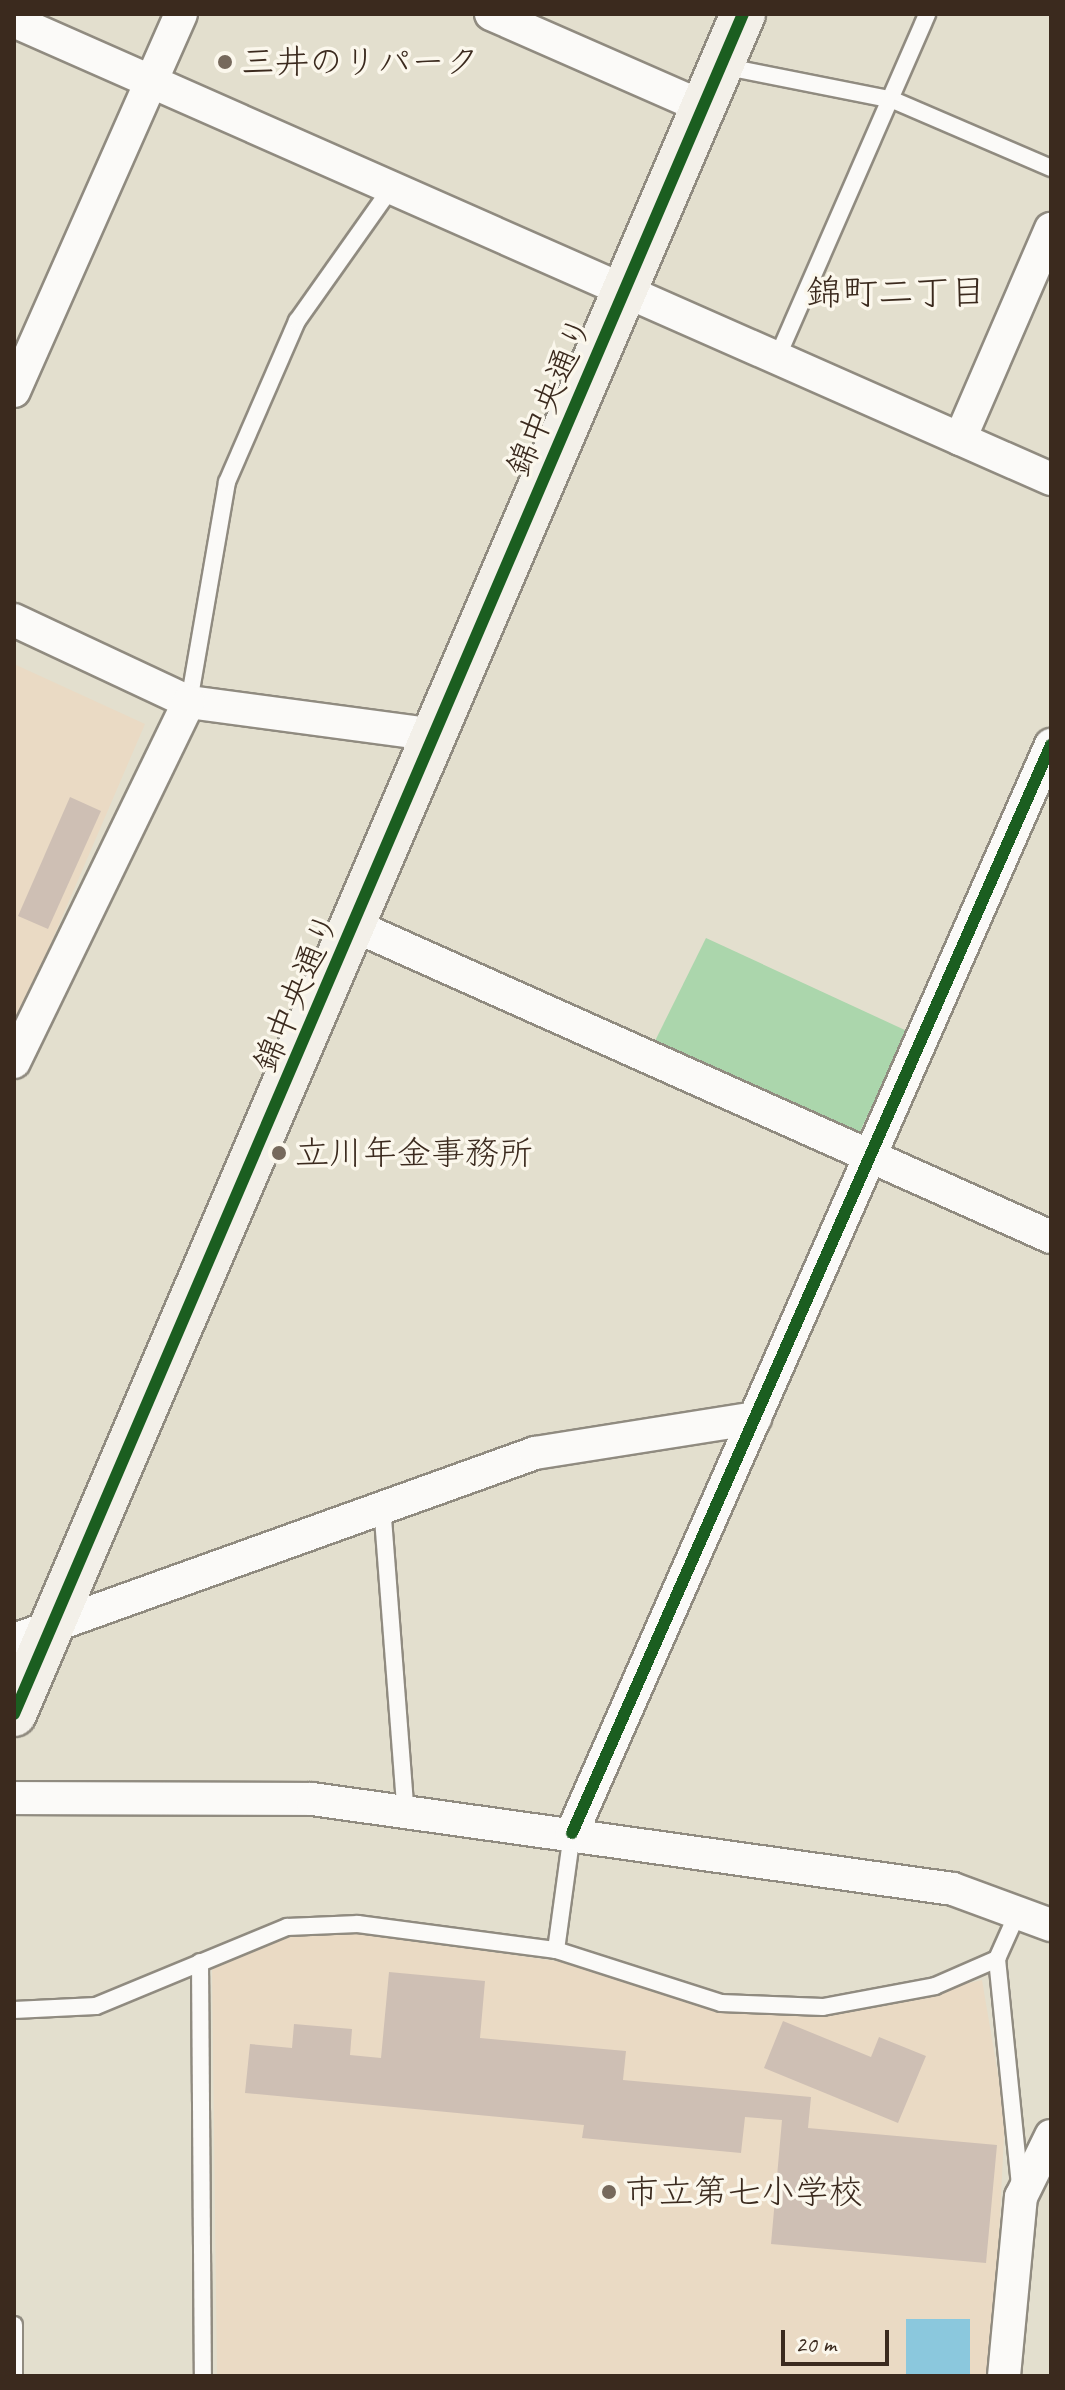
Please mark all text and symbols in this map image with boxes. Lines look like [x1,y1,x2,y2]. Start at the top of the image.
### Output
place label: 三井のリパーク [241,42,479,82]
marker: 三井のリパーク [216,53,234,71]
district label: 錦町二丁目 [806,271,986,315]
street label: 錦中央通り [497,310,601,482]
street label: 錦中央通り [244,906,348,1078]
place label: 立川年金事務所 [295,1133,533,1173]
marker: 立川年金事務所 [270,1144,288,1162]
place label: 市立第七小学校 [625,2172,863,2212]
marker: 市立第七小学校 [600,2183,618,2201]
scale bar [785,2314,893,2364]
text: 20 m [795,2329,836,2359]

